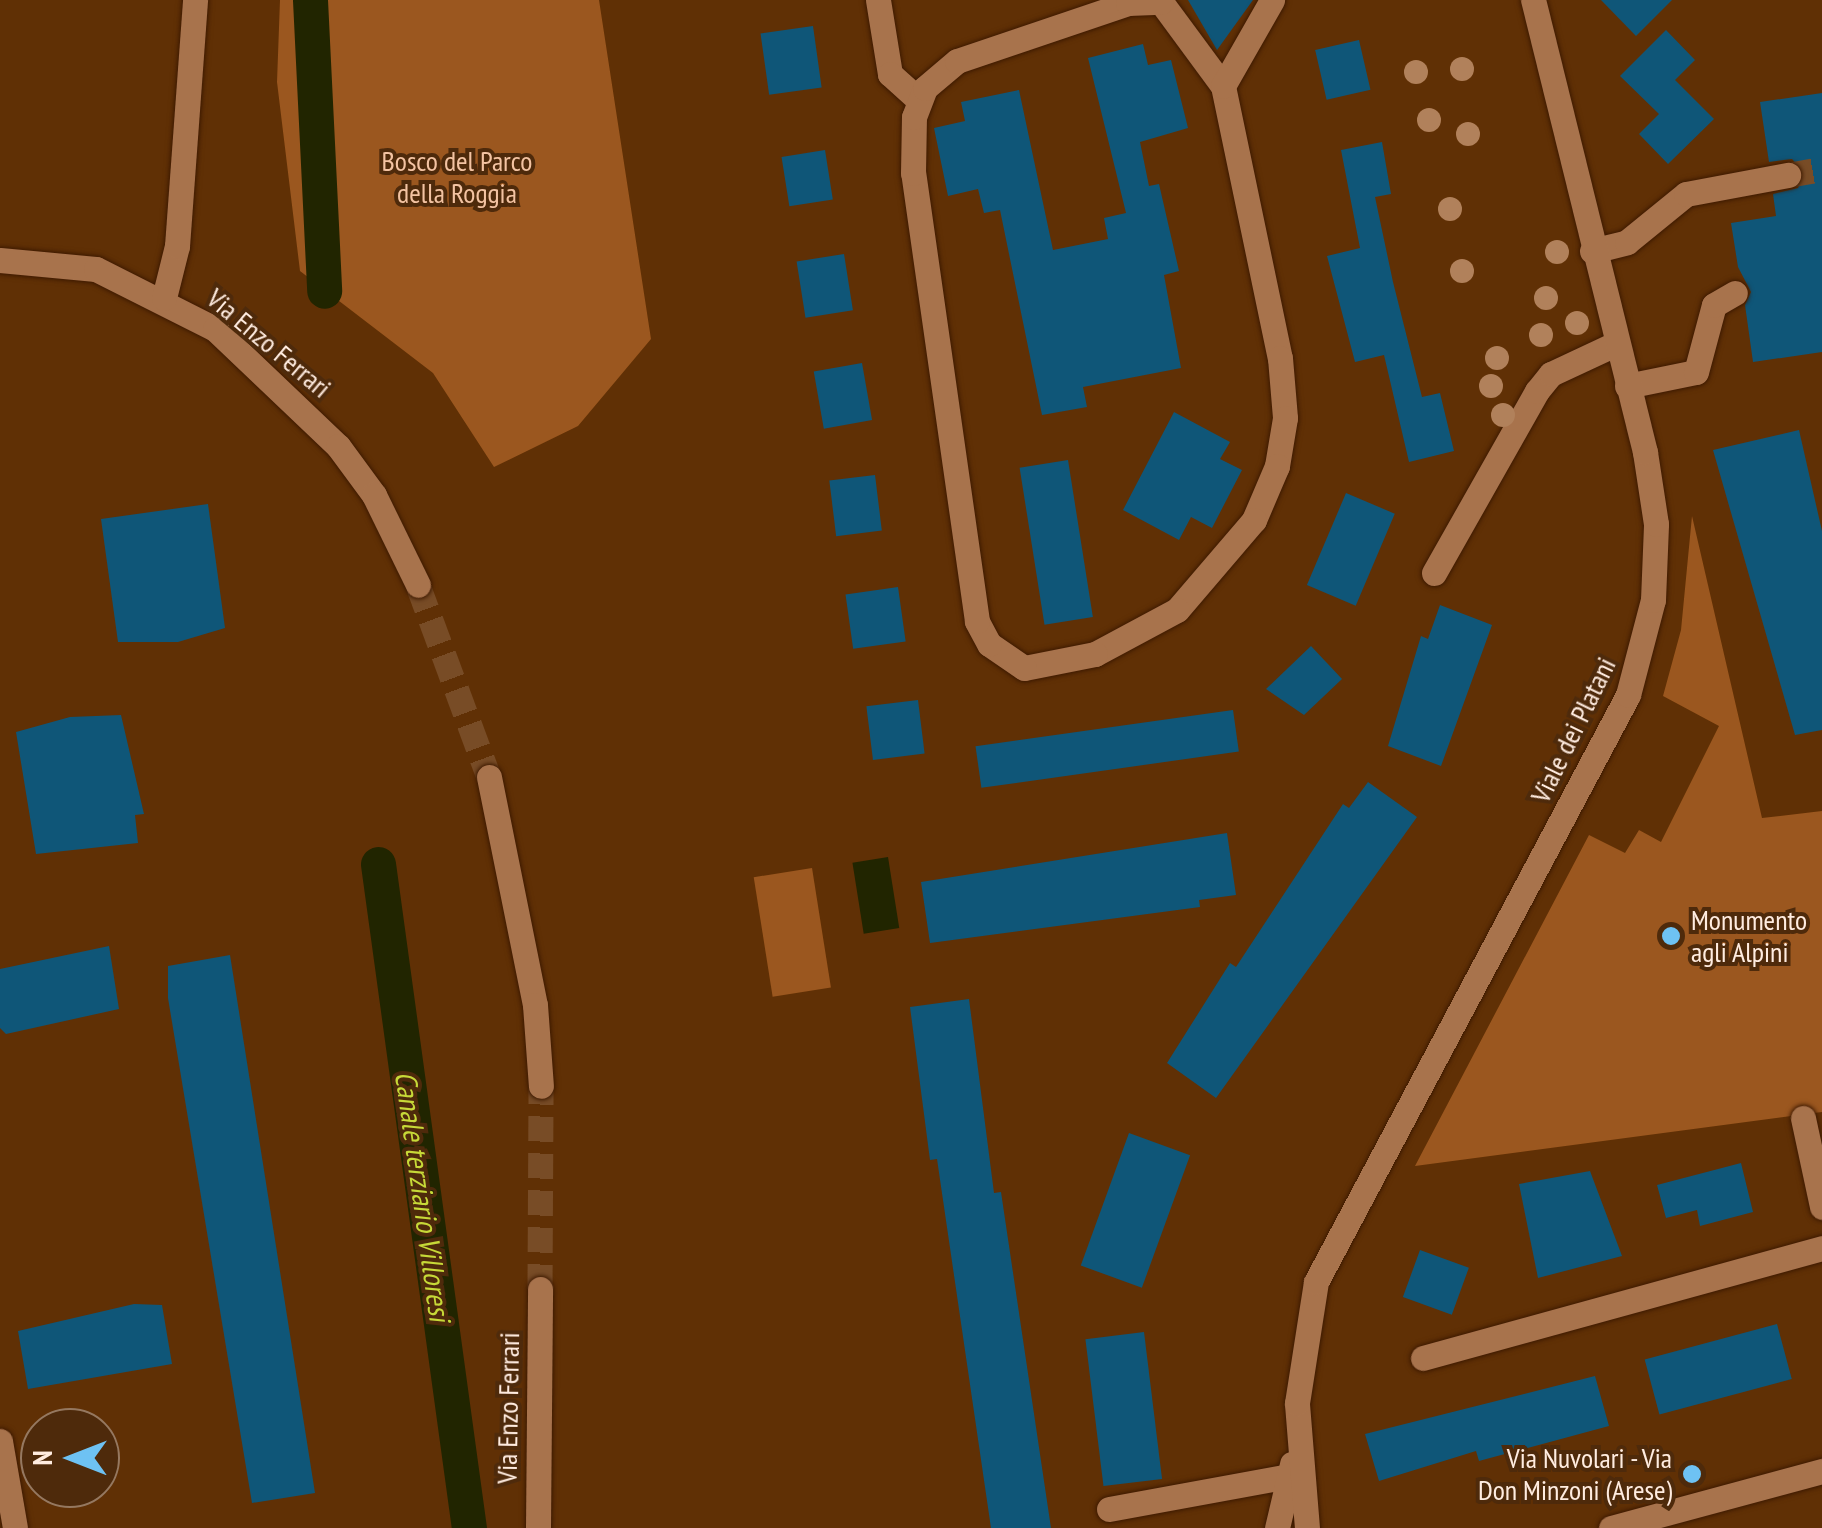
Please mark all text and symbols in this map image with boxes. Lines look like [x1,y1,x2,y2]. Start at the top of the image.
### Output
park label: Bosco del Parco della Roggia [382,144,532,210]
street label: Via Enzo Ferrari [200,281,338,405]
street label: Viale dei Platani [1523,652,1623,808]
place label: Monumento agli Alpini [1691,903,1807,969]
marker: Monumento agli Alpini [1660,925,1682,947]
water label: Canale terziario Villoresi [388,1068,458,1324]
street label: Via Enzo Ferrari [490,1332,526,1484]
north arrow [20,1408,120,1508]
place label: Via Nuvolari - Via Don Minzoni (Arese) [1478,1441,1672,1507]
text: N [23,1450,60,1466]
marker: Via Nuvolari - Via Don Minzoni (Arese) [1681,1463,1703,1485]

